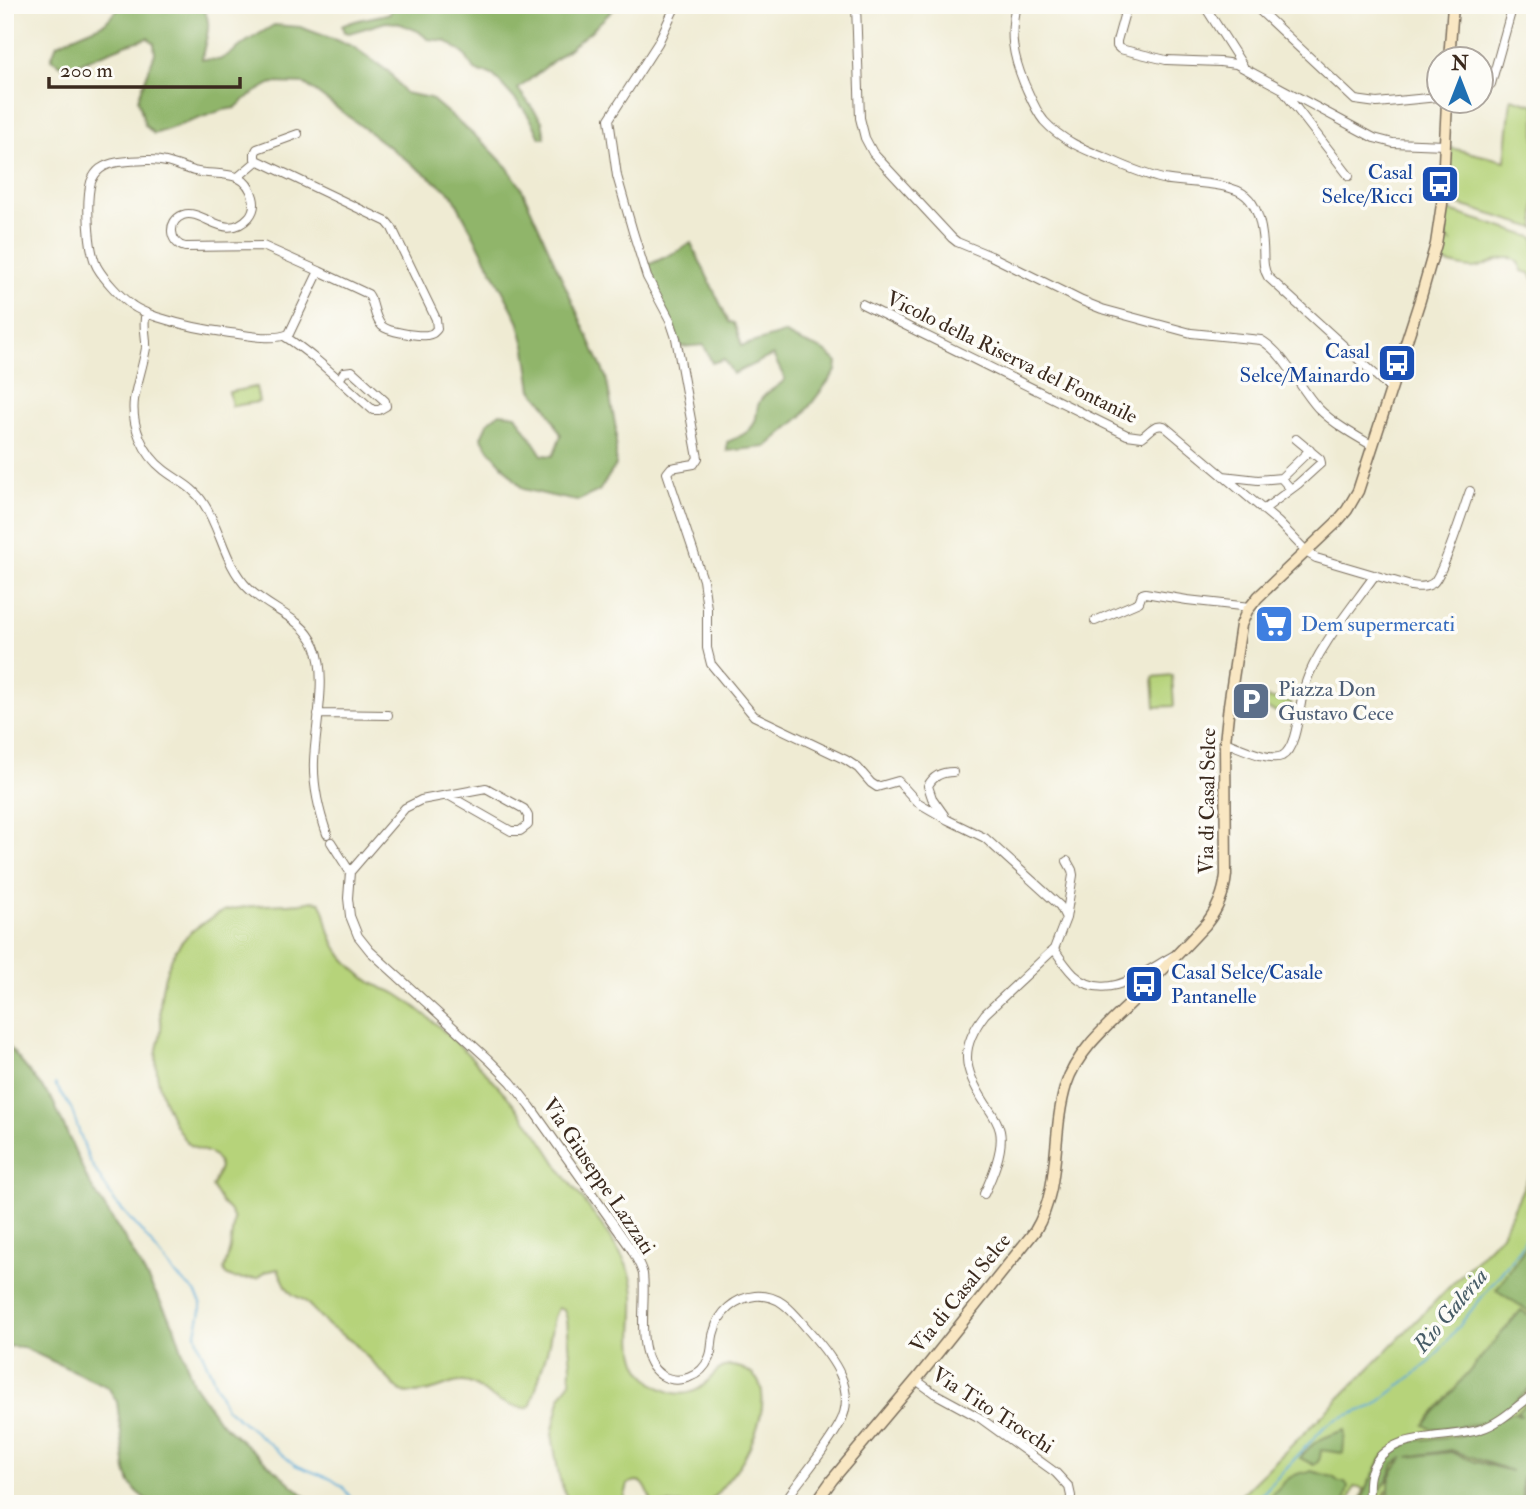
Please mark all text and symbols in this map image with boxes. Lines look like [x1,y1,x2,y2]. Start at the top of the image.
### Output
scale bar [49,46,240,90]
north arrow [1424,46,1494,116]
text: N [1450,52,1469,76]
text: 200 m [60,57,113,84]
place label: Casal Selce/Ricci [1322,159,1414,210]
bus stop icon: Casal Selce/Ricci [1419,163,1461,205]
street label: Vicolo della Riserva del Fontanile [882,285,1142,430]
place label: Casal Selce/Mainardo [1240,338,1371,389]
bus stop icon: Casal Selce/Mainardo [1376,342,1418,384]
supermarket icon: Dem supermercati [1253,603,1295,645]
place label: Dem supermercati [1301,611,1456,638]
place label: Piazza Don Gustavo Cece [1278,676,1394,727]
parking icon: Piazza Don Gustavo Cece [1230,680,1272,722]
street label: Via di Casal Selce [1193,727,1222,874]
place label: Casal Selce/Casale Pantanelle [1171,959,1323,1010]
bus stop icon: Casal Selce/Casale Pantanelle [1123,963,1165,1005]
street label: Via Giuseppe Lazzati [536,1093,661,1260]
street label: Via di Casal Selce [904,1228,1017,1359]
water label: Rio Galeria [1406,1262,1494,1359]
street label: Via Tito Trocchi [927,1361,1059,1460]

